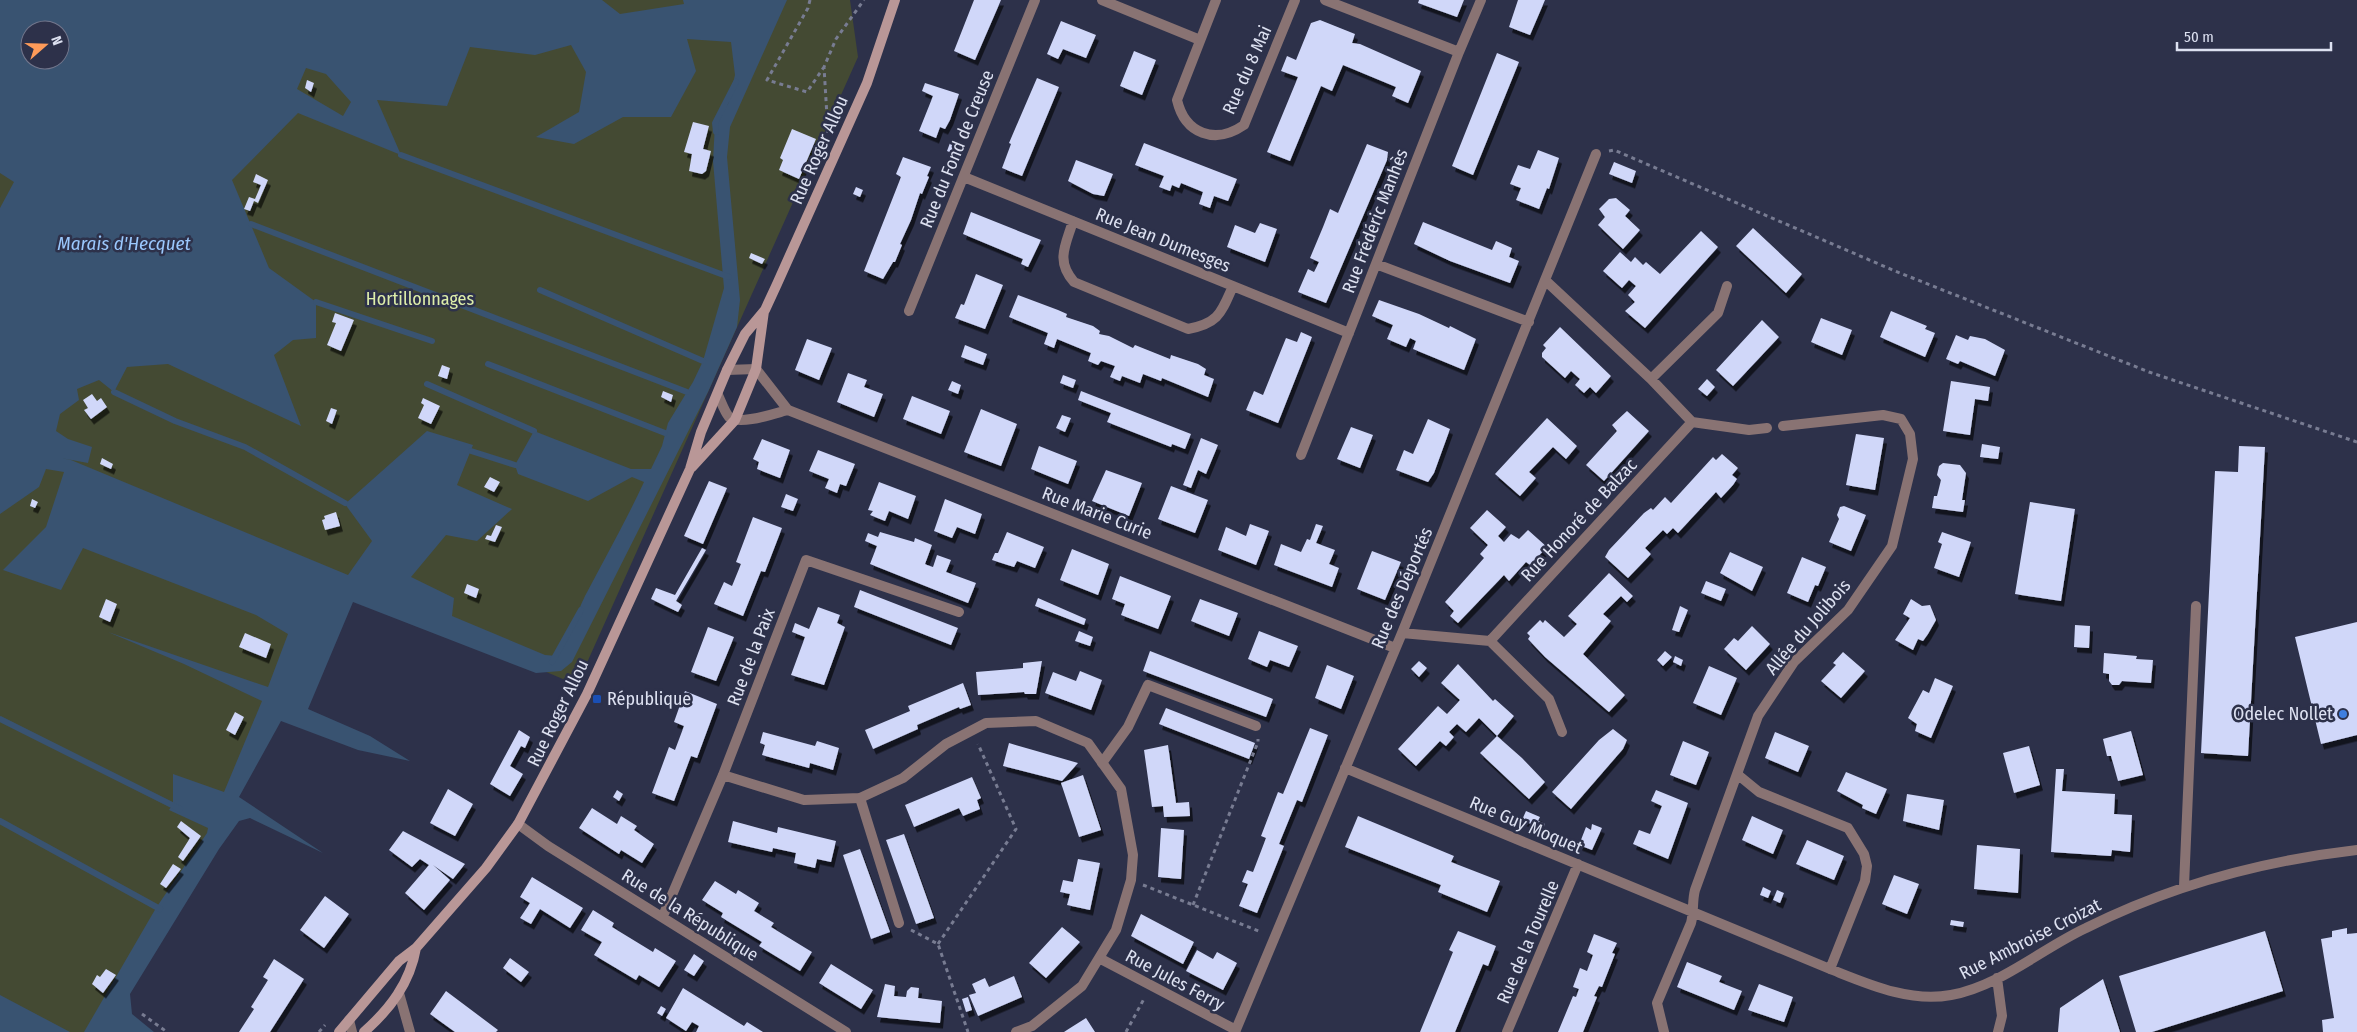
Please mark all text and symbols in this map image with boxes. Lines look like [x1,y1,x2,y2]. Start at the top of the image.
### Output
north arrow [20,20,70,70]
scale bar [2177,20,2331,52]
street label: Rue du 8 Mai [1218,22,1276,118]
text: 50 m [2184,28,2214,46]
text: N [47,34,66,48]
street label: Rue du Fond de Creuse [915,67,999,231]
street label: Rue Roger Allou [785,92,853,208]
street label: Rue Frédéric Manhès [1337,145,1413,296]
street label: Rue Jean Dumesges [1092,203,1234,277]
water label: Marais d'Hecquet [57,232,192,255]
park label: Hortillonnages [366,288,474,310]
street label: Rue Honoré de Balzac [1516,454,1642,586]
street label: Rue Marie Curie [1039,482,1155,544]
street label: Rue des Déportés [1367,524,1438,652]
street label: Allée du Jolibois [1761,575,1856,679]
street label: Rue de la Paix [722,605,780,709]
street label: Rue Roger Allou [523,656,593,770]
place label: République [607,688,691,710]
marker: République [591,693,603,705]
place label: Odelec Nollet [2233,703,2333,725]
marker: Odelec Nollet [2337,708,2349,720]
street label: Rue Guy Moquet [1466,791,1586,859]
street label: Rue de la République [618,864,763,966]
street label: Rue de la Tourelle [1492,877,1564,1007]
street label: Rue Ambroise Croizat [1955,894,2105,984]
street label: Rue Jules Ferry [1122,945,1228,1015]

